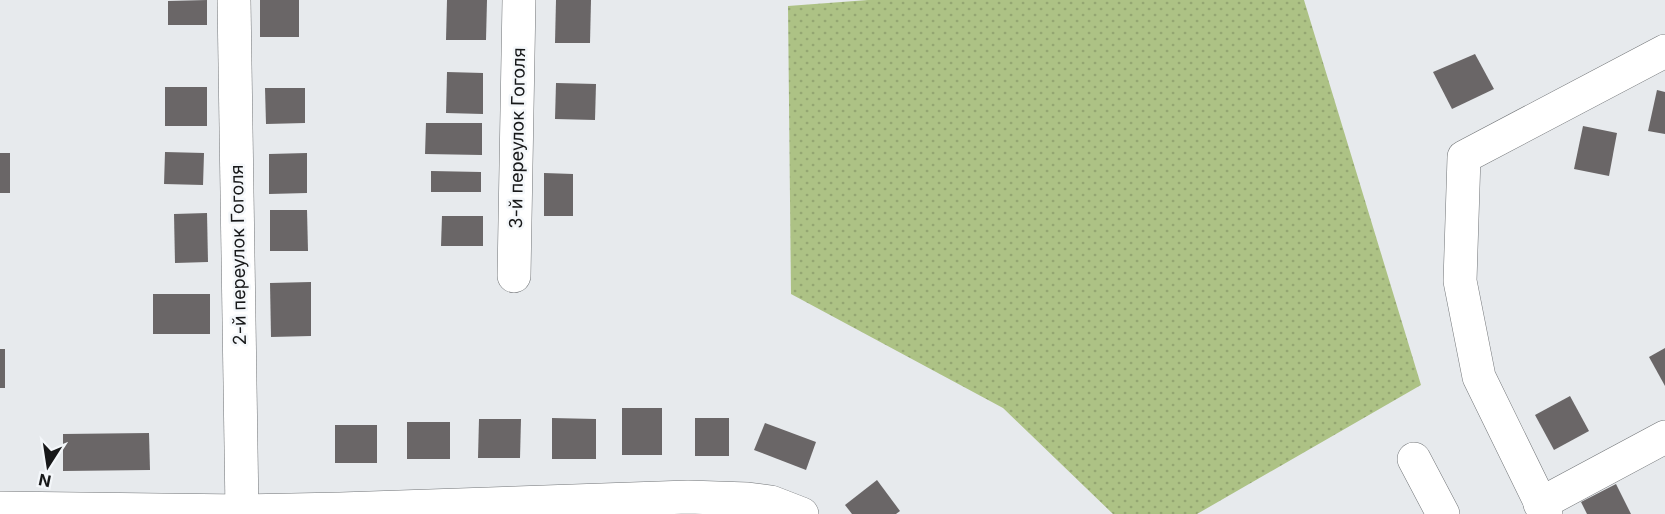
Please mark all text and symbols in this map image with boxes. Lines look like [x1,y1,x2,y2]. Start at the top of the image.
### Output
street label: 3-й переулок Гоголя [505,47,529,229]
street label: 2-й переулок Гоголя [226,164,250,346]
north arrow [18,436,78,496]
text: N [37,470,53,492]

